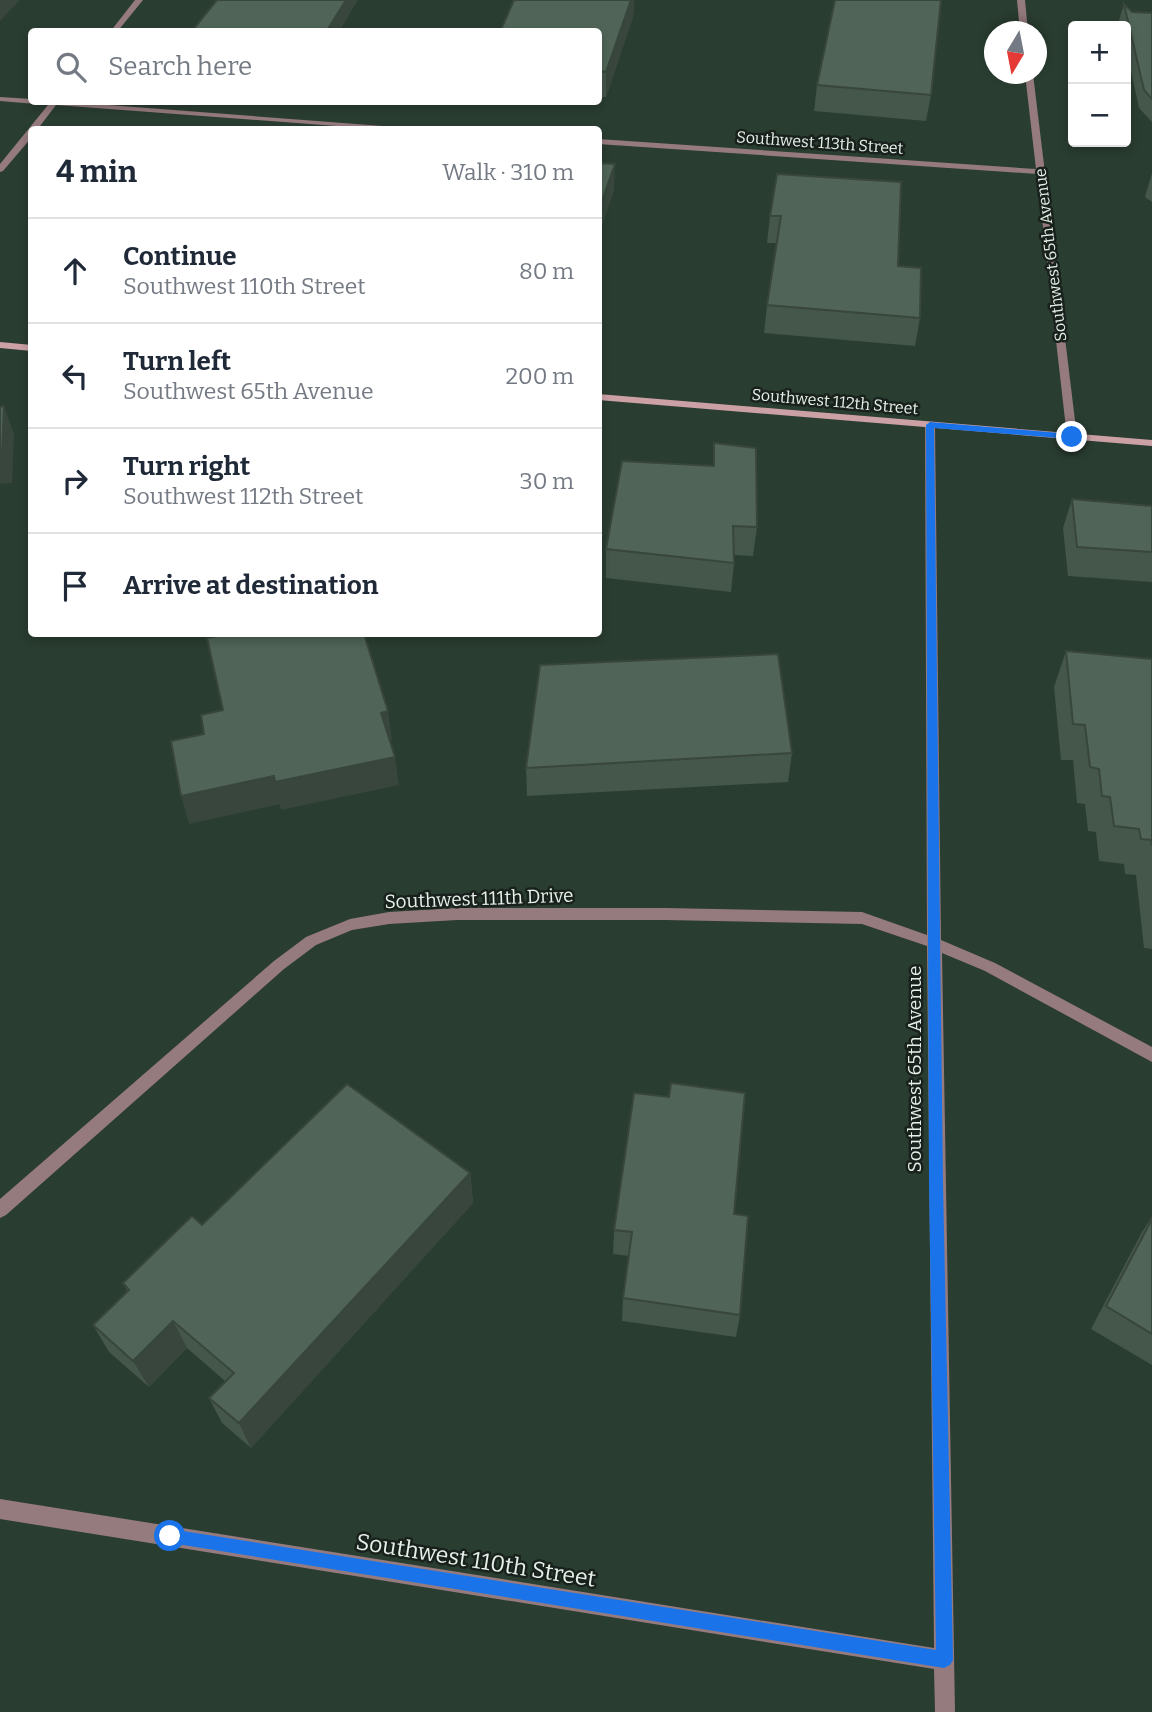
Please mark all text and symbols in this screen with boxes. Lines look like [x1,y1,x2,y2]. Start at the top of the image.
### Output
north arrow [984,21,1047,84]
map controls [1068,21,1131,147]
button: + [1068,21,1131,84]
search box [28,28,602,105]
icon: search [52,48,90,86]
text: Search here [108,51,252,82]
button: − [1068,84,1131,147]
street label: Southwest 113th Street [736,127,904,158]
text: 4 min [56,154,137,190]
text: Walk · 310 m [442,158,574,186]
street label: Southwest 65th Avenue [1030,167,1071,343]
text: Continue [123,241,237,272]
icon: ahead [56,252,94,290]
text: 80 m [519,257,574,285]
text: Southwest 110th Street [123,272,366,300]
text: Turn left [123,346,231,377]
icon: left [56,357,94,395]
text: 200 m [505,362,574,390]
text: Southwest 65th Avenue [123,377,374,405]
street label: Southwest 112th Street [751,385,919,418]
route end [1056,421,1087,452]
text: Turn right [123,451,250,482]
icon: right [56,462,94,500]
text: 30 m [520,467,574,495]
text: Southwest 112th Street [123,482,363,510]
icon: arrive [56,567,94,605]
text: Arrive at destination [123,570,378,601]
street label: Southwest 111th Drive [384,884,574,913]
street label: Southwest 65th Avenue [903,966,926,1172]
route start [154,1520,185,1551]
street label: Southwest 110th Street [354,1527,598,1593]

